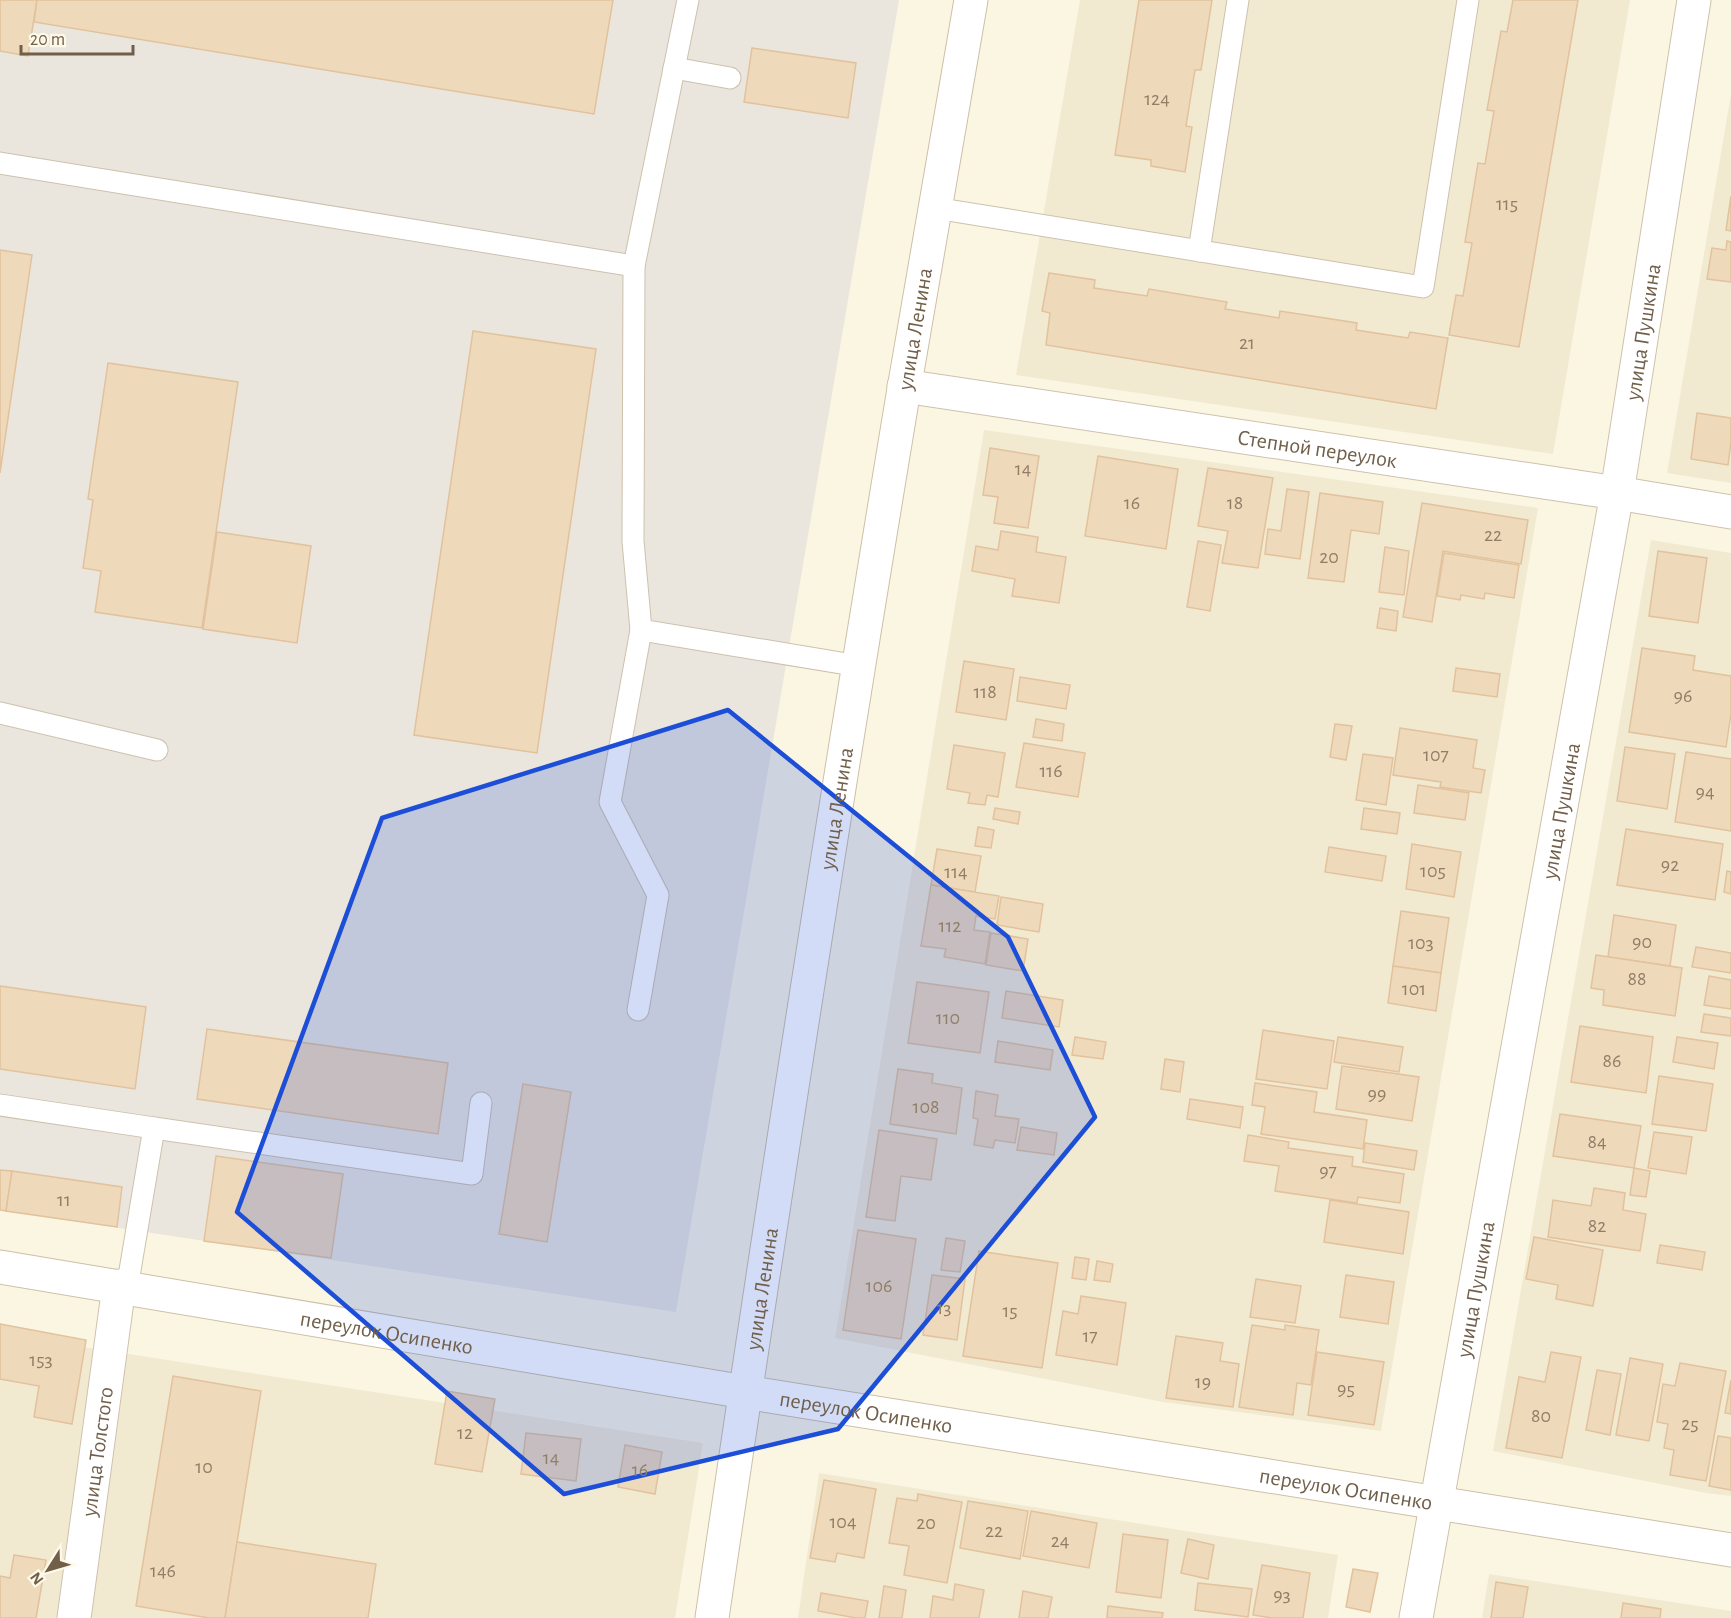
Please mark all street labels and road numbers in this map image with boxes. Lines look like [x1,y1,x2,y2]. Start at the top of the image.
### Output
street label: улица Пушкина [1621,262,1665,403]
street label: улица Ленина [894,266,936,393]
street label: Степной переулок [1236,426,1399,472]
street label: улица Пушкина [1538,741,1584,882]
street label: улица Ленина [816,746,857,872]
street label: улица Пушкина [1453,1219,1499,1360]
street label: улица Ленина [742,1226,782,1353]
street label: переулок Осипенко [298,1308,474,1358]
street label: улица Толстого [78,1385,117,1519]
street label: переулок Осипенко [778,1388,954,1437]
street label: переулок Осипенко [1258,1465,1434,1514]

